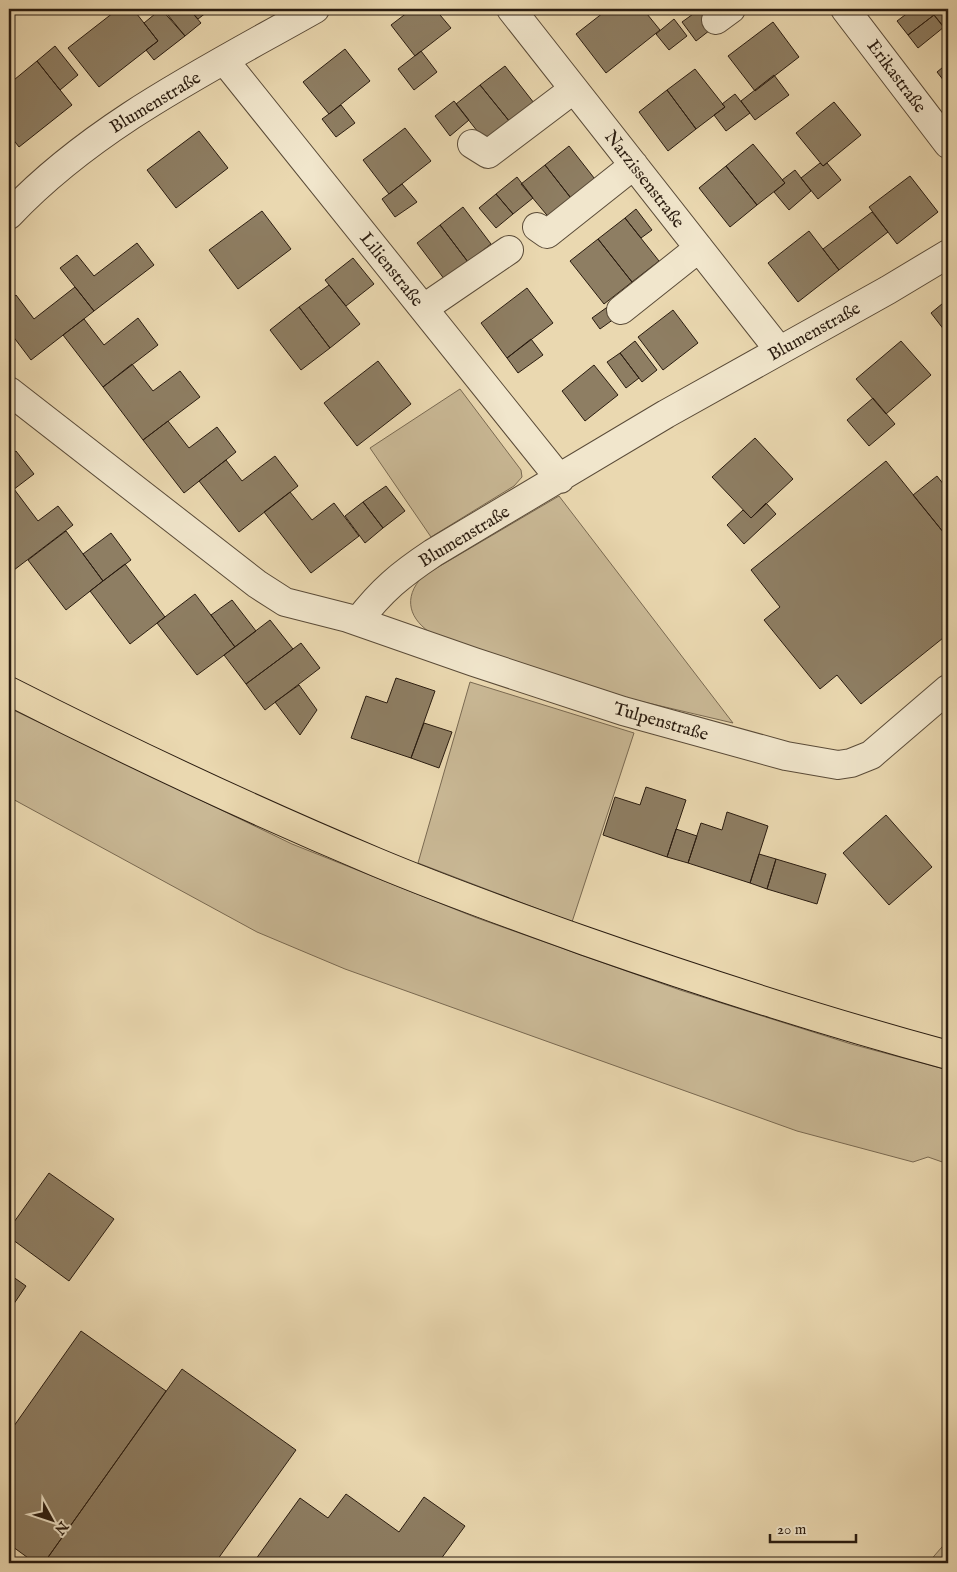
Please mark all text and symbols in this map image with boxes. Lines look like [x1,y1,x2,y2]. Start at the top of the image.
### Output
street label: Erikastraße [861,36,931,118]
street label: Blumenstraße [106,67,206,139]
street label: Narzissenstraße [599,127,689,233]
street label: Lilienstraße [354,228,428,312]
street label: Blumenstraße [764,297,865,367]
street label: Blumenstraße [415,501,515,573]
street label: Tulpenstraße [610,698,711,747]
north arrow [28,1494,78,1544]
scale bar [770,1512,856,1544]
text: N [50,1517,73,1538]
text: 20 m [777,1520,807,1539]

